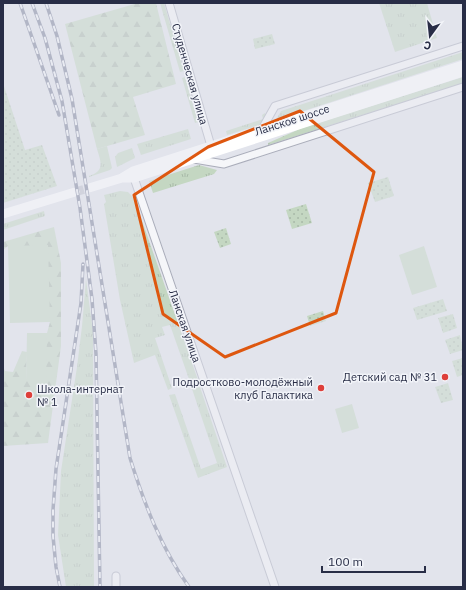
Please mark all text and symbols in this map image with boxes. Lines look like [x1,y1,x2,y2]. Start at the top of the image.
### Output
north arrow [410,16,450,56]
street label: Студенческая улица [169,22,211,126]
text: С [422,38,433,53]
street label: Ланское шоссе [253,101,331,139]
street label: Ланская улица [166,288,204,364]
place label: Детский сад № 31 [343,370,437,384]
marker: Детский сад № 31 [440,372,450,382]
place label: Подростково-молодёжный клуб Галактика [173,375,313,402]
place label: Школа-интернат № 1 [37,382,124,409]
marker: Подростково-молодёжный клуб Галактика [316,383,326,393]
marker: Школа-интернат № 1 [24,390,34,400]
scale bar [322,548,425,574]
text: 100 m [328,554,363,569]

